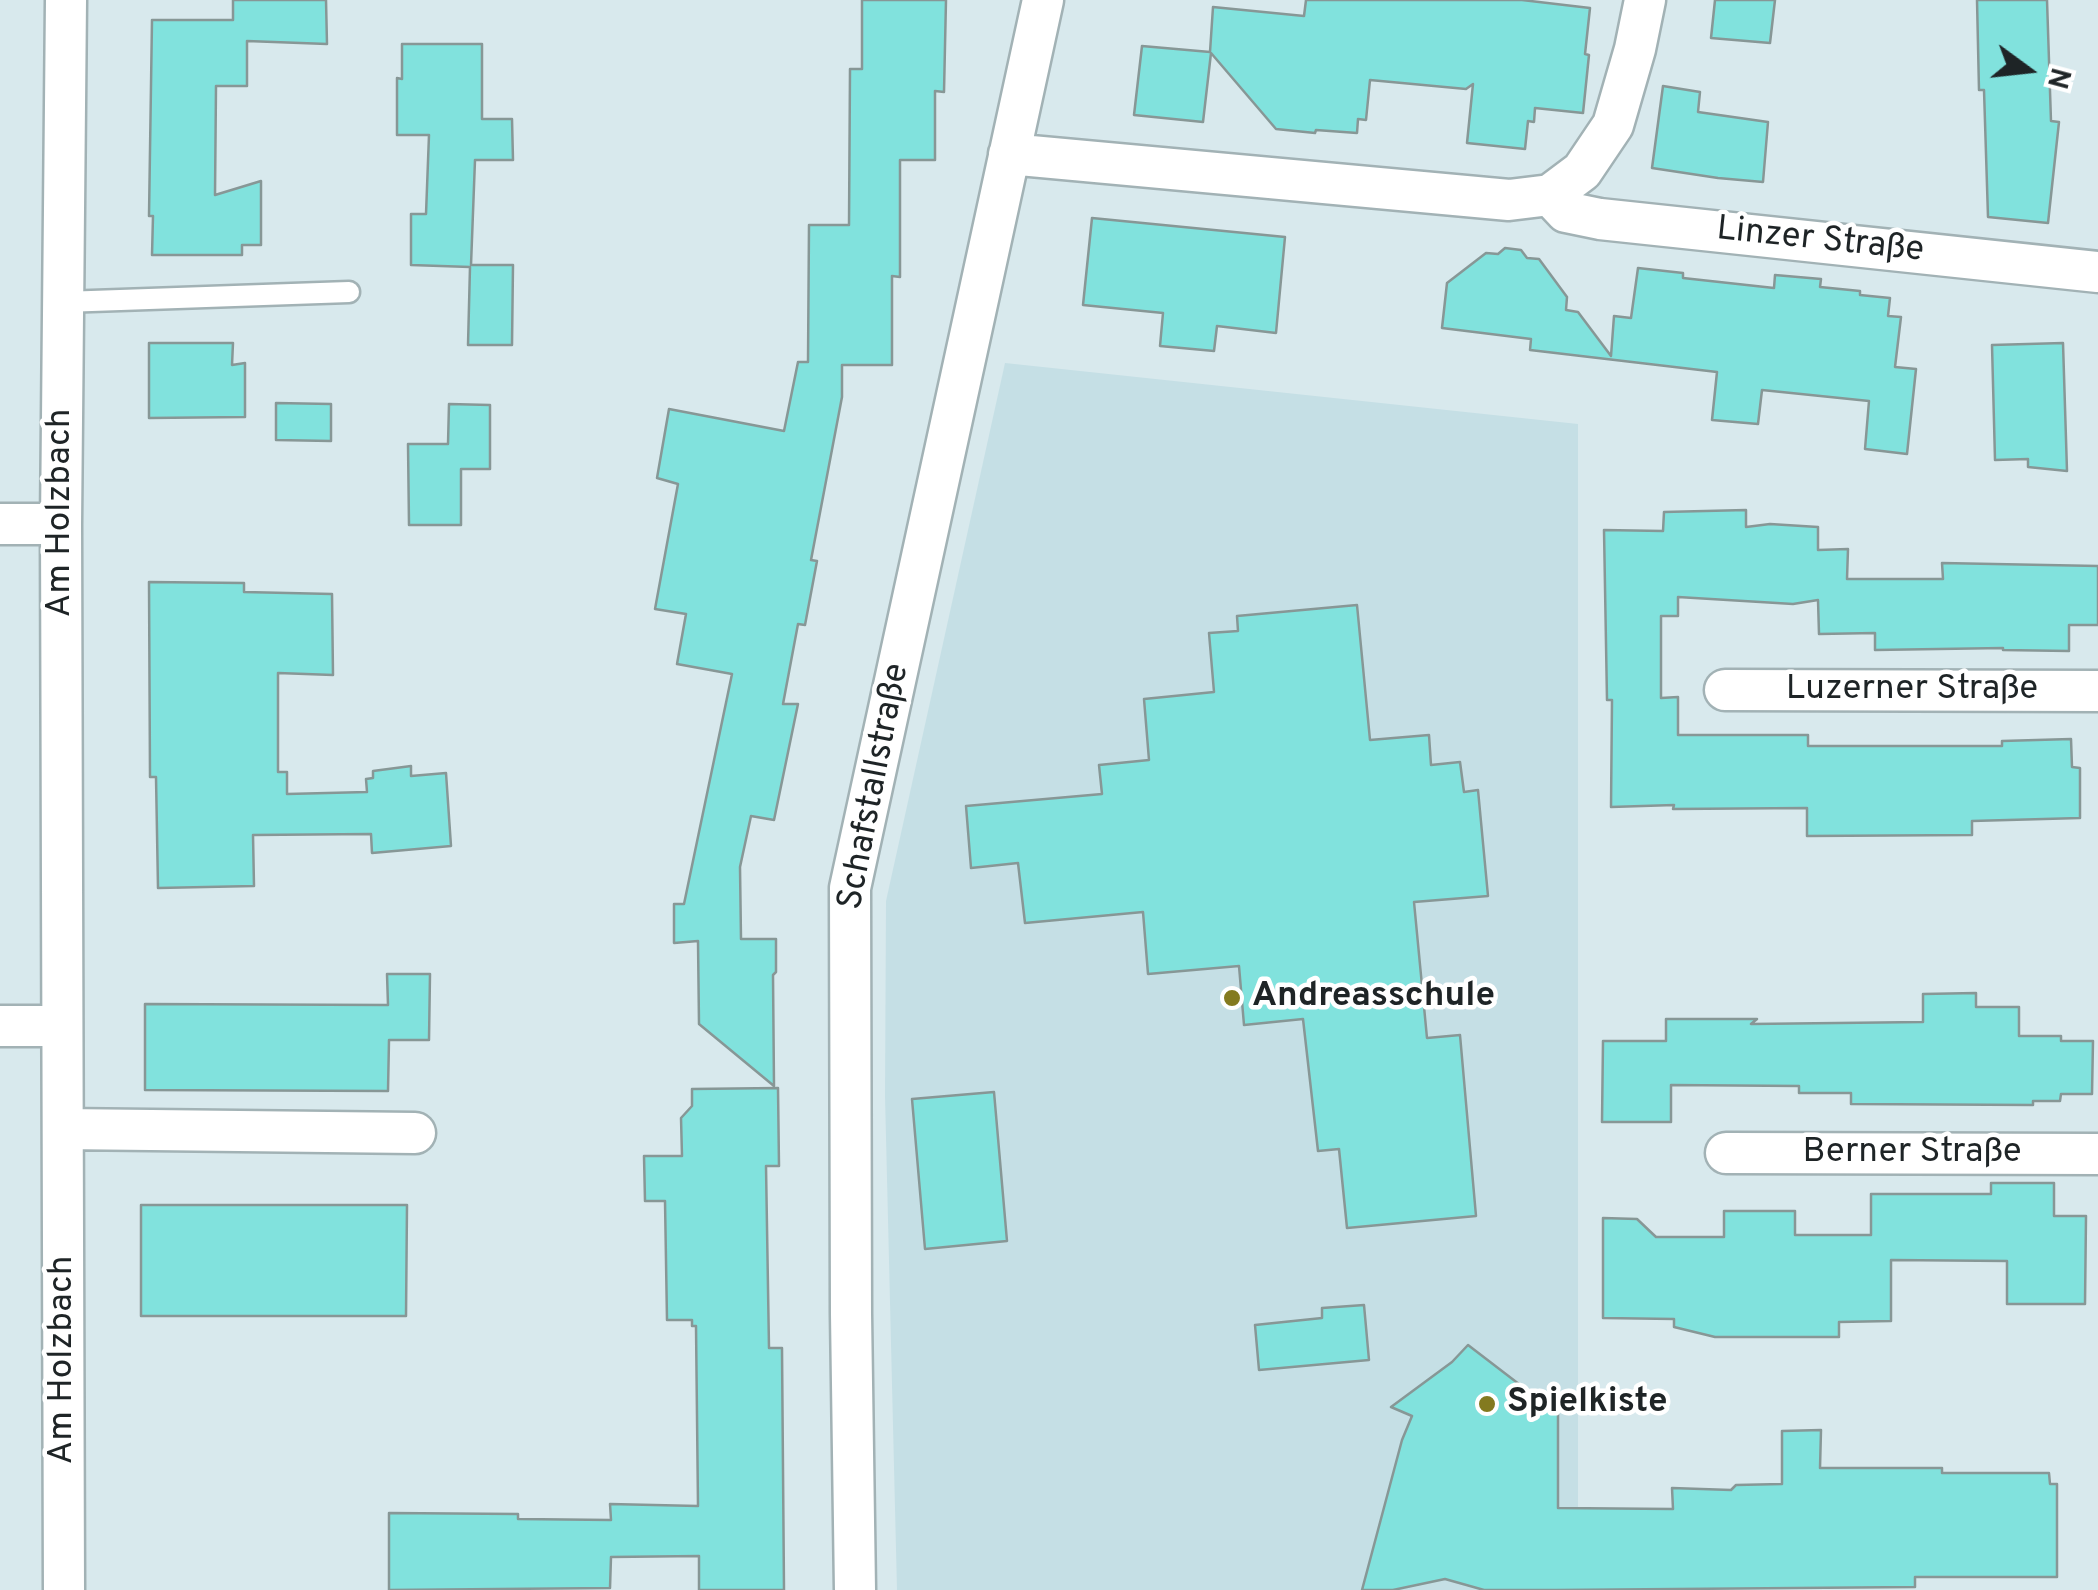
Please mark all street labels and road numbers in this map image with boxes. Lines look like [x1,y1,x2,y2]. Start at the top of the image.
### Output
street label: Linzer Straße [1714,210,1926,274]
street label: Am Holzbach [41,409,83,617]
street label: Schafstallstraße [832,660,920,914]
street label: Luzerner Straße [1786,670,2038,712]
street label: Berner Straße [1802,1133,2022,1175]
street label: Am Holzbach [43,1256,85,1464]

